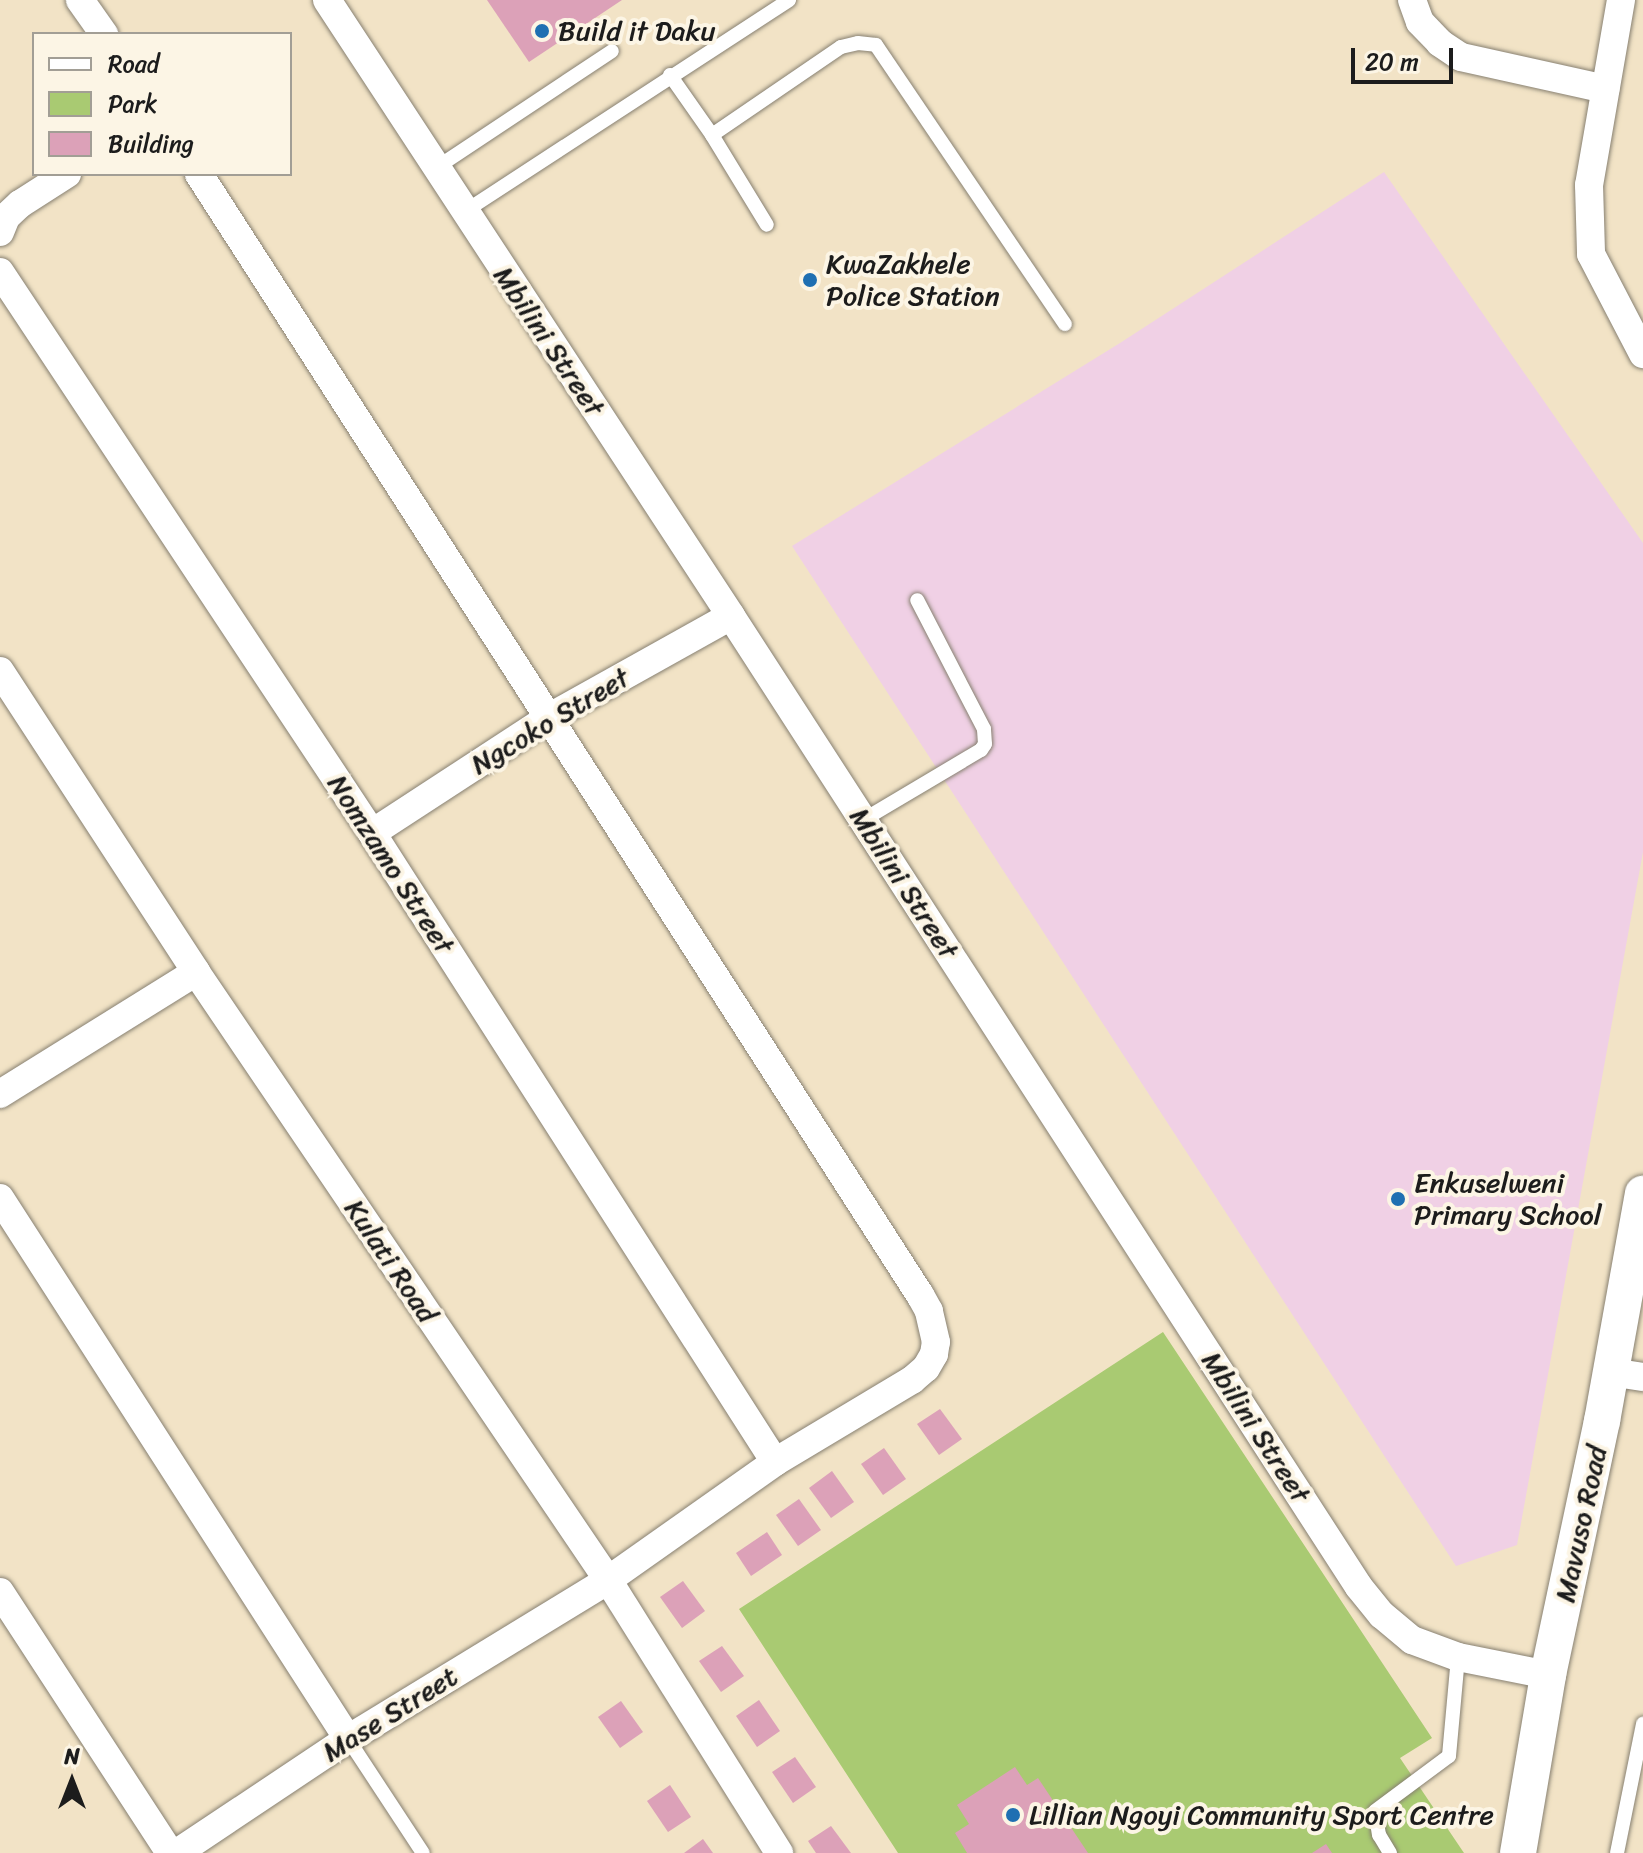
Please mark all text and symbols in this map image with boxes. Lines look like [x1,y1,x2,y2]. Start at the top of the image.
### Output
place label: Build it Daku [558,14,716,48]
marker: Build it Daku [533,22,551,40]
legend [32,32,292,176]
scale bar [1355,32,1457,82]
text: 20 m [1365,41,1419,83]
text: Road [108,43,159,85]
text: Park [108,83,157,125]
text: Building [108,123,194,165]
place label: KwaZakhele Police Station [826,247,1001,313]
street label: Mbilini Street [487,260,611,422]
marker: KwaZakhele Police Station [801,271,819,289]
street label: Ngcoko Street [464,660,636,782]
street label: Nomzamo Street [321,768,461,960]
street label: Mbilini Street [843,801,965,965]
place label: Enkuselweni Primary School [1414,1166,1602,1232]
marker: Enkuselweni Primary School [1389,1190,1407,1208]
street label: Kulati Road [338,1193,444,1329]
street label: Mbilini Street [1195,1345,1317,1509]
street label: Mavuso Road [1548,1443,1614,1605]
street label: Mase Street [316,1659,464,1769]
text: N [64,1737,80,1776]
north arrow [32,1741,112,1821]
place label: Lillian Ngoyi Community Sport Centre [1029,1798,1496,1832]
marker: Lillian Ngoyi Community Sport Centre [1004,1806,1022,1824]

